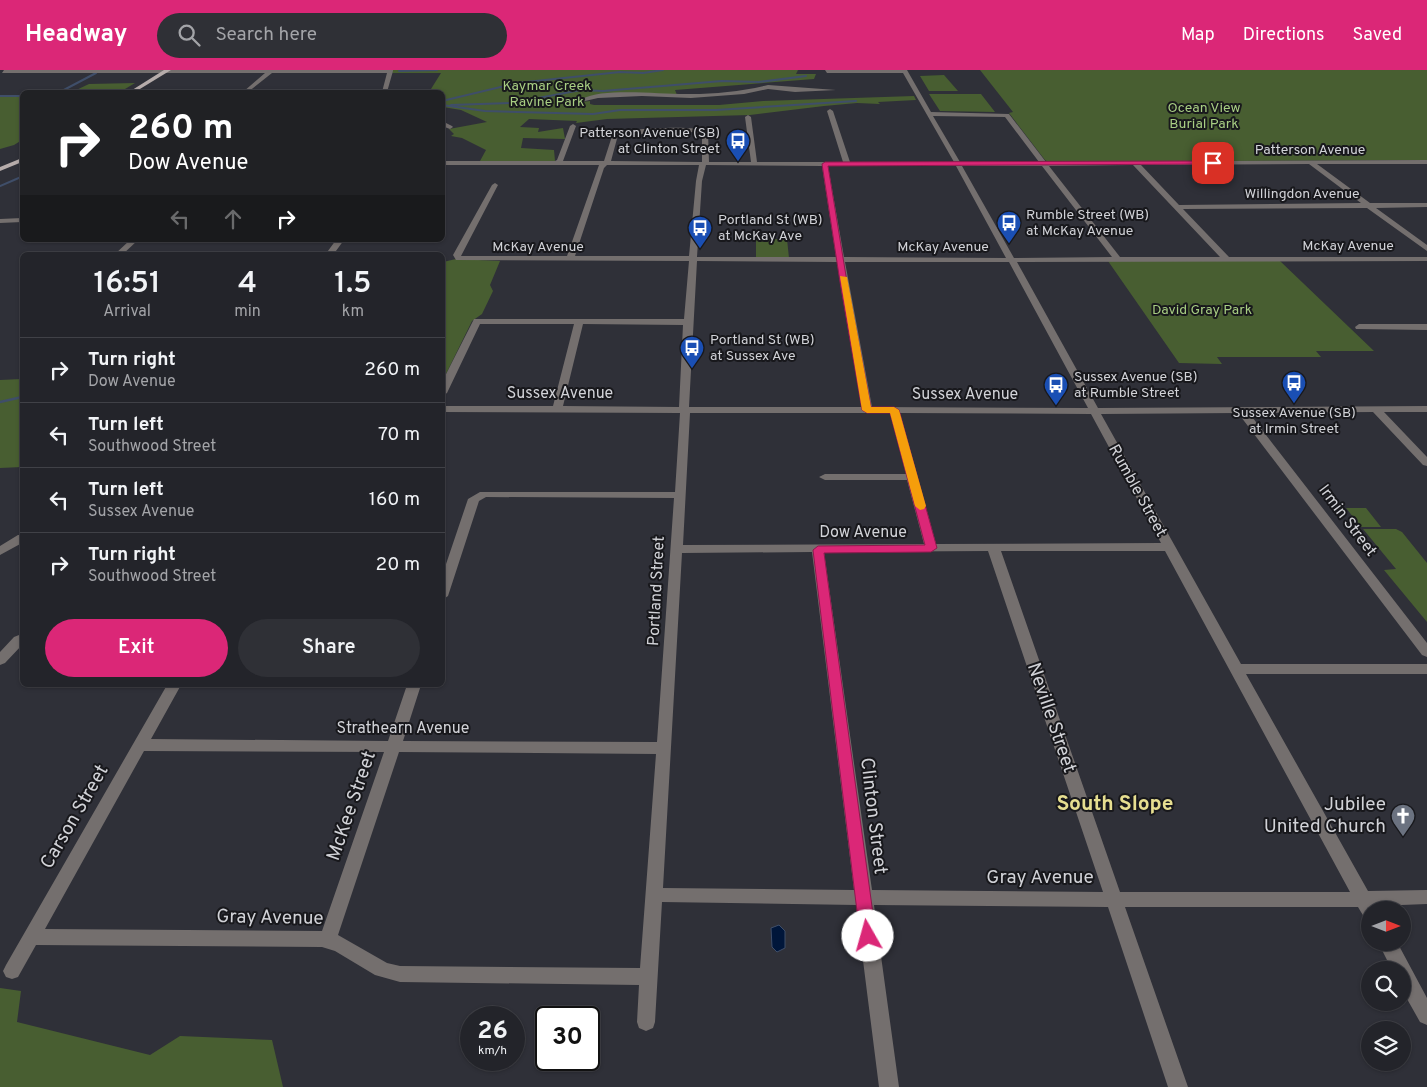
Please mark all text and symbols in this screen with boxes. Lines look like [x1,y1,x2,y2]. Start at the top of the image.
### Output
search box [157,13,507,58]
text: Headway [25,20,127,50]
icon: search [175,21,203,49]
text: Search here [215,23,317,47]
text: Map [1181,24,1215,47]
text: Directions [1243,24,1325,47]
text: Saved [1353,24,1402,47]
park label: Kaymar Creek Ravine Park [502,78,592,111]
park label: Ocean View Burial Park [1168,100,1240,133]
text: 260 m [128,107,233,151]
icon: right [45,110,110,175]
place label: Patterson Avenue (SB) at Clinton Street [579,125,720,158]
bus stop icon: Patterson Avenue (SB) at Clinton Street [725,128,751,162]
pin [1192,142,1234,184]
street label: Patterson Avenue [1255,142,1365,159]
icon: arrive [1199,149,1227,177]
text: Dow Avenue [128,150,248,177]
street label: Willingdon Avenue [1244,186,1360,203]
icon: left [166,205,194,233]
icon: ahead [219,205,247,233]
icon: right [272,205,300,233]
place label: Rumble Street (WB) at McKay Avenue [1026,207,1149,240]
bus stop icon: Rumble Street (WB) at McKay Avenue [996,210,1022,244]
place label: Portland St (WB) at McKay Ave [718,212,823,245]
bus stop icon: Portland St (WB) at McKay Ave [687,215,713,249]
street label: McKay Avenue [1302,238,1394,255]
street label: McKay Avenue [492,239,584,256]
street label: McKay Avenue [897,239,989,256]
text: 16:51 [93,266,161,303]
text: 4 [238,266,257,303]
text: 1.5 [334,266,372,303]
text: Arrival [103,302,151,322]
text: min [234,302,261,322]
text: km [342,302,364,322]
park label: David Gray Park [1152,302,1252,319]
place label: Portland St (WB) at Sussex Ave [710,332,815,365]
bus stop icon: Portland St (WB) at Sussex Ave [679,335,705,369]
text: Turn right [88,348,176,372]
icon: right [45,356,73,384]
text: 260 m [364,358,420,382]
place label: Sussex Avenue (SB) at Rumble Street [1074,369,1197,402]
bus stop icon: Sussex Avenue (SB) at Irmin Street [1281,370,1307,404]
text: Dow Avenue [88,372,176,392]
bus stop icon: Sussex Avenue (SB) at Rumble Street [1043,372,1069,406]
street label: Sussex Avenue [507,384,613,404]
street label: Sussex Avenue [912,385,1018,405]
place label: Sussex Avenue (SB) at Irmin Street [1232,405,1356,438]
text: Turn left [88,413,164,437]
icon: left [45,421,73,449]
text: 70 m [378,423,420,447]
text: Southwood Street [88,437,216,457]
street label: Rumble Street [1103,441,1171,541]
text: Turn left [88,478,164,502]
street label: Irmin Street [1313,481,1381,561]
icon: left [45,486,73,514]
text: 160 m [369,488,420,512]
text: Sussex Avenue [88,502,194,522]
street label: Dow Avenue [819,523,907,543]
street label: Portland Street [644,536,670,646]
text: Turn right [88,543,176,567]
icon: right [45,551,73,579]
text: 20 m [376,553,420,577]
text: Southwood Street [88,567,216,587]
button: Exit [45,619,228,677]
button: Share [238,619,420,677]
street label: Neville Street [1021,660,1081,776]
street label: Strathearn Avenue [337,719,469,739]
street label: McKee Street [322,748,382,864]
street label: Clinton Street [854,756,892,876]
street label: Carson Street [35,761,115,873]
district label: South Slope [1057,791,1174,818]
place label: Jubilee United Church [1264,793,1386,839]
church icon: Jubilee United Church [1390,803,1416,837]
street label: Gray Avenue [986,866,1094,890]
north arrow [1361,901,1411,951]
map controls [1361,901,1411,1071]
street label: Gray Avenue [216,905,324,931]
position arrow [841,909,893,961]
button: search [1361,961,1411,1011]
speed limit sign: 30 [535,1006,600,1071]
text: 26 [477,1016,508,1048]
button: layers [1361,1021,1411,1071]
text: km/h [478,1043,507,1059]

